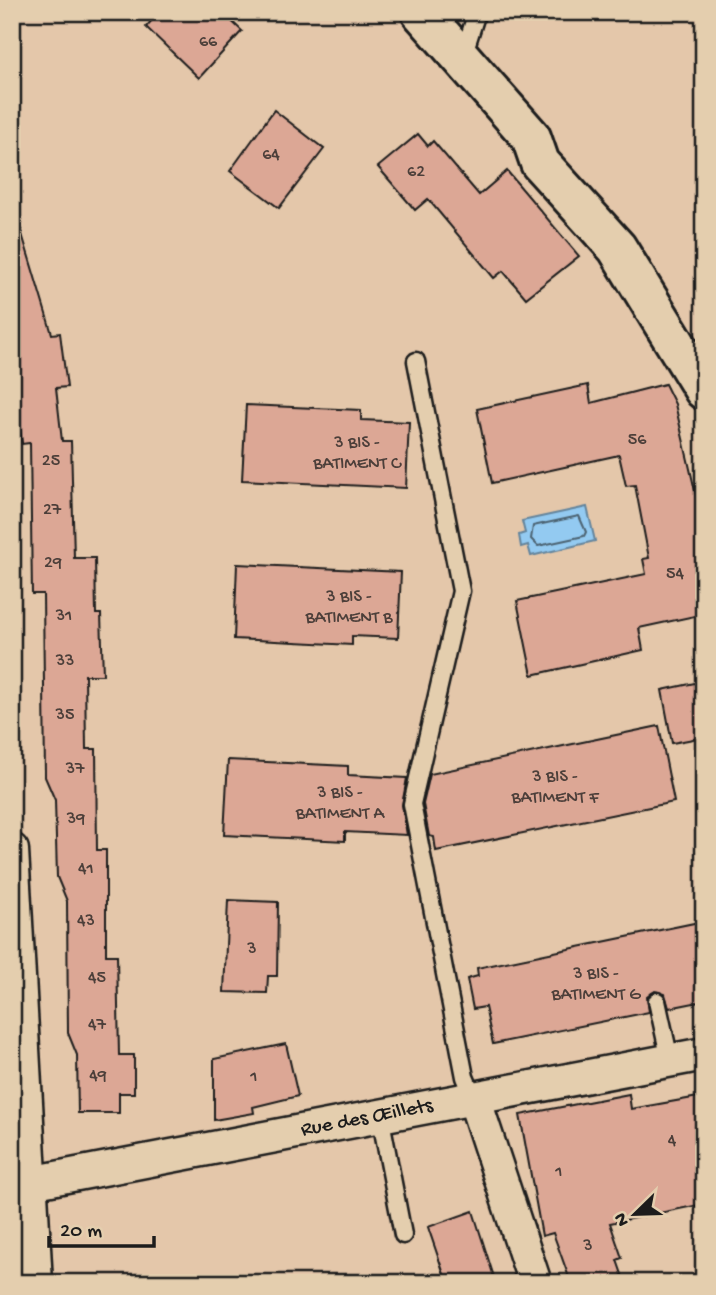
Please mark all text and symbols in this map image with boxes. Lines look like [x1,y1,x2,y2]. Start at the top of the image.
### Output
house number: 66 [199,32,218,53]
house number: 64 [262,145,280,166]
house number: 62 [407,162,425,183]
house number: 56 [628,430,647,451]
house number: 3 BIS - BATIMENT C [312,433,402,475]
house number: 25 [42,451,60,472]
house number: 27 [43,500,62,521]
house number: 29 [44,553,62,574]
house number: 54 [666,564,684,585]
house number: 3 BIS - BATIMENT B [305,587,393,629]
house number: 31 [55,606,72,627]
house number: 33 [55,651,74,672]
house number: 35 [55,705,74,726]
house number: 37 [65,759,85,780]
house number: 3 BIS - BATIMENT F [511,767,599,809]
house number: 3 BIS - BATIMENT A [295,783,386,825]
house number: 39 [66,809,85,830]
house number: 41 [78,859,94,880]
house number: 43 [77,911,95,932]
house number: 3 [246,939,257,960]
house number: 3 BIS - BATIMENT G [550,964,641,1006]
house number: 45 [88,968,106,989]
house number: 47 [88,1015,107,1036]
house number: 49 [89,1066,107,1087]
house number: 1 [249,1067,258,1088]
street label: Rue des Œillets [299,1093,436,1143]
house number: 4 [668,1131,677,1152]
house number: 1 [554,1162,563,1183]
north arrow [600,1180,670,1250]
scale bar [49,1204,154,1248]
text: N [610,1209,636,1229]
text: 20 m [60,1220,102,1245]
house number: 3 [582,1236,593,1257]

